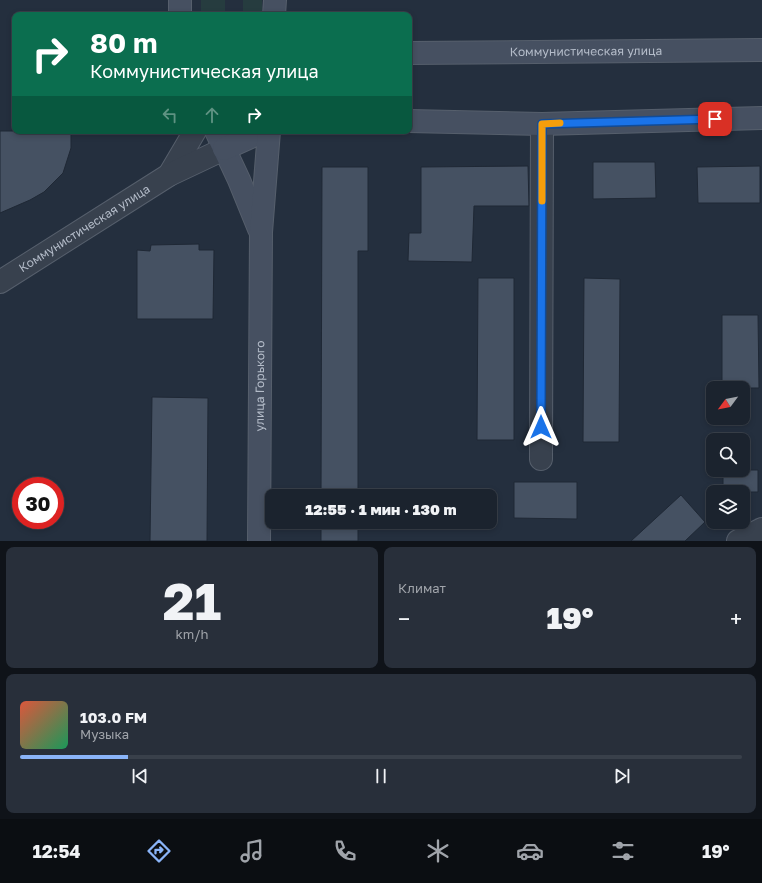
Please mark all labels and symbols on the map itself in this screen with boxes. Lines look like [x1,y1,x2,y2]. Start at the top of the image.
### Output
street label: Коммунистическая улица [510,43,662,59]
pin [698,102,732,136]
street label: Коммунистическая улица [16,181,153,275]
street label: улица Горького [252,340,267,432]
north arrow [706,381,750,425]
position arrow [520,406,562,448]
speed limit sign: 30 [12,477,64,529]

